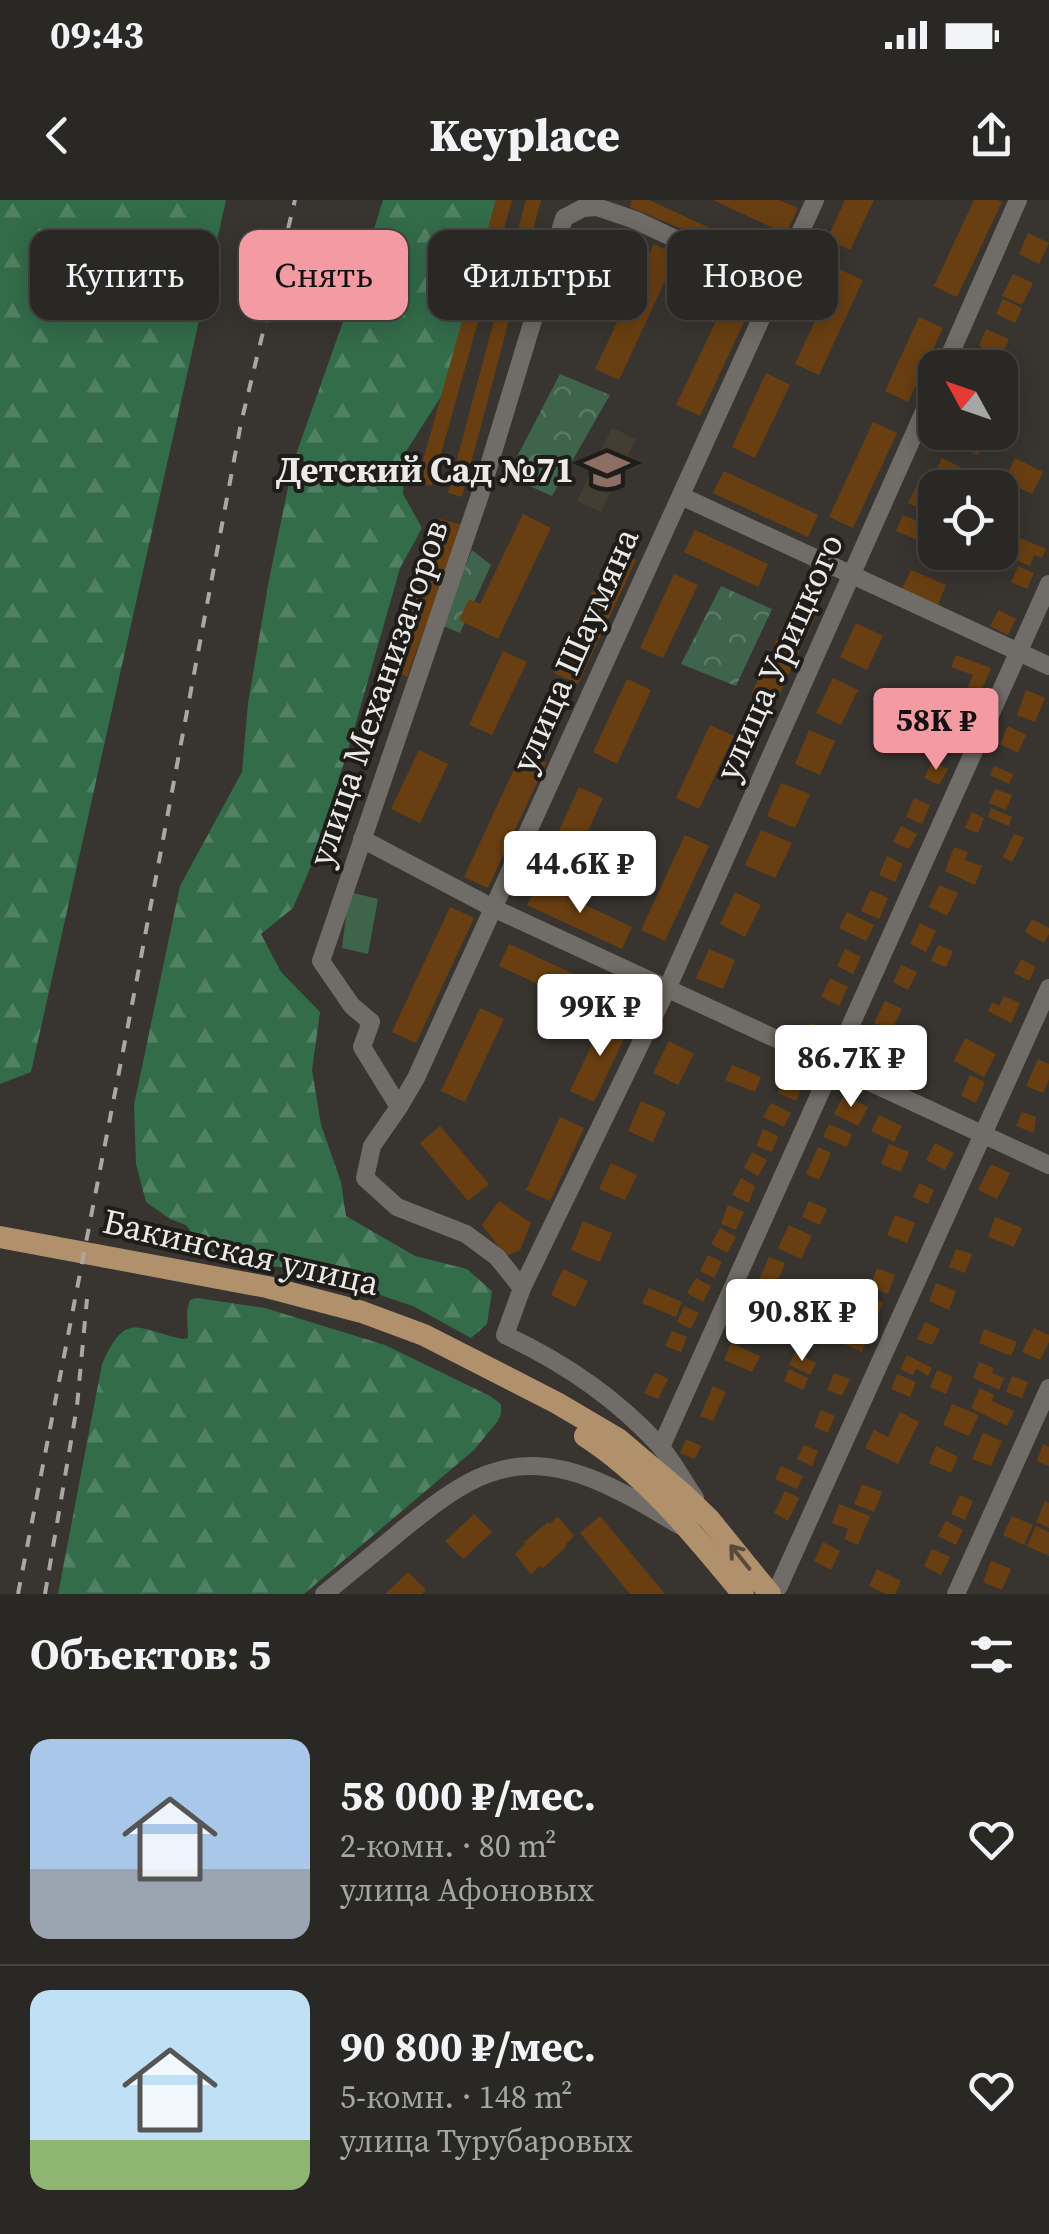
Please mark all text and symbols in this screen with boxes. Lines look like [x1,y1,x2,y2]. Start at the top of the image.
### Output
text: 09:43 [50,9,144,61]
text: Keyplace [429,104,620,166]
icon: back [30,108,85,163]
icon: share [964,108,1019,163]
chip: Купить [30,230,219,320]
chip: Снять [239,230,408,320]
chip: Фильтры [428,230,647,320]
chip: Новое [667,230,838,320]
north arrow [918,350,1018,450]
map controls [918,350,1018,570]
place label: Детский Сад №71 [276,446,574,494]
school or university icon: Детский Сад №71 [583,446,631,494]
button: locate [918,470,1018,570]
street label: улица Механизаторов [296,514,460,872]
street label: улица Шаумяна [500,520,650,780]
street label: улица Урицкого [703,526,855,788]
pin: 58K ₽ [866,688,1006,773]
text: 58K ₽ [895,698,977,742]
pin: 44.6K ₽ [488,831,672,916]
text: 44.6K ₽ [526,841,634,885]
pin: 99K ₽ [530,974,670,1059]
text: 99K ₽ [559,984,641,1028]
pin: 86.7K ₽ [759,1025,943,1110]
text: 86.7K ₽ [797,1035,905,1079]
street label: Бакинская улица [98,1197,384,1307]
pin: 90.8K ₽ [710,1279,894,1364]
text: 90.8K ₽ [748,1289,856,1333]
one-way arrow [729,1544,751,1570]
text: Объектов: 5 [30,1625,271,1683]
icon: filters [964,1627,1019,1682]
text: 58 000 ₽/мес. [340,1766,596,1824]
icon: home [110,1779,230,1899]
icon: heart [964,1812,1019,1867]
text: 2-комн. · 80 m² [340,1824,557,1868]
text: улица Афоновых [340,1868,594,1912]
text: 90 800 ₽/мес. [340,2017,596,2075]
icon: home [110,2030,230,2150]
icon: heart [964,2063,1019,2118]
text: 5-комн. · 148 m² [340,2075,573,2119]
text: улица Турубаровых [340,2119,633,2163]

